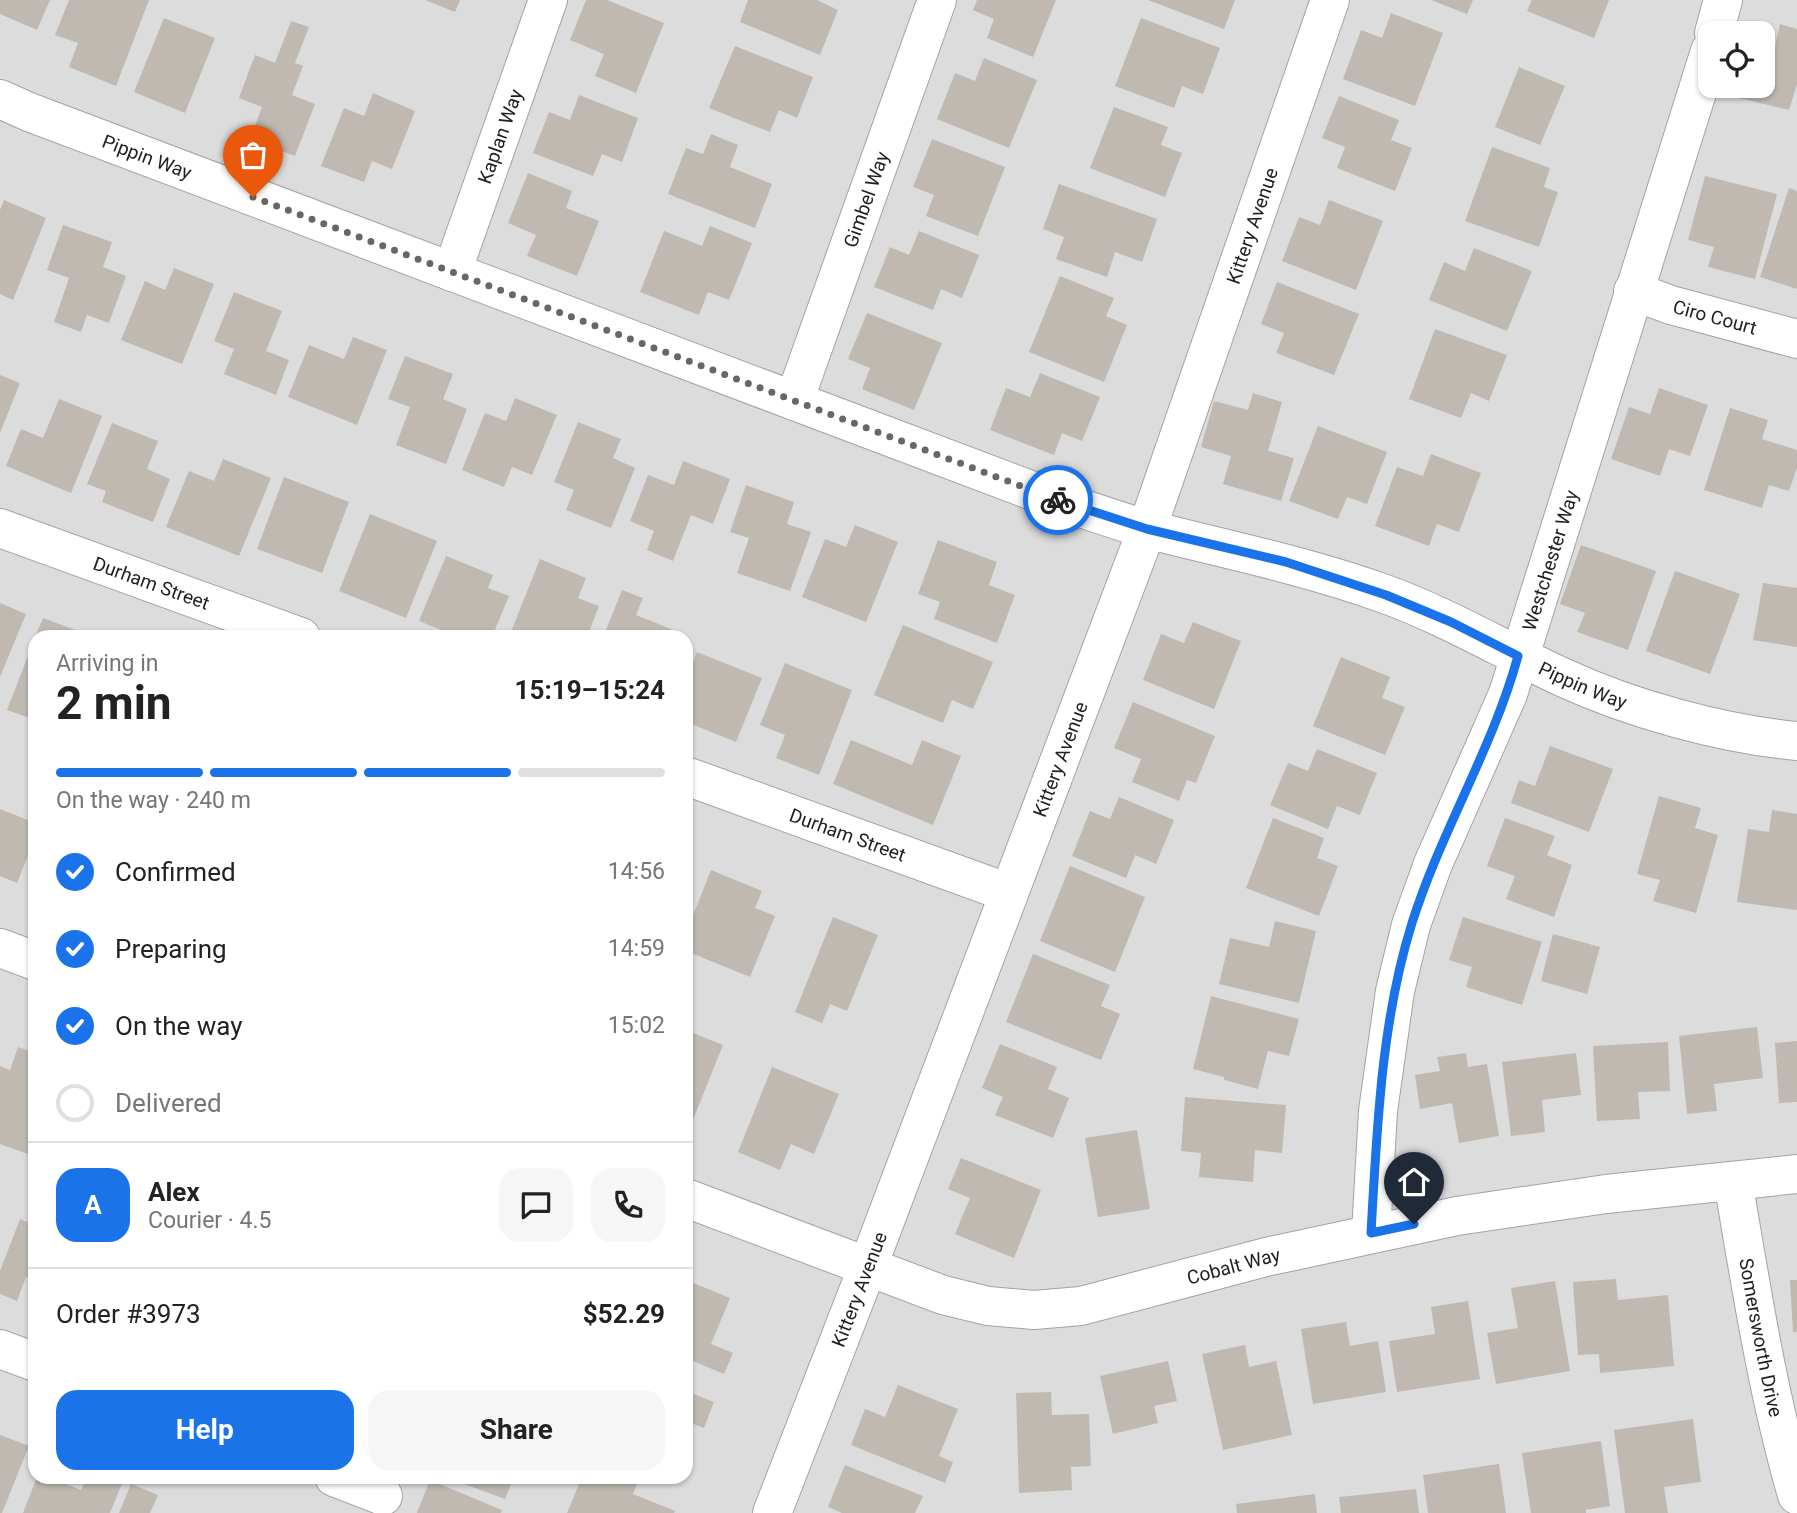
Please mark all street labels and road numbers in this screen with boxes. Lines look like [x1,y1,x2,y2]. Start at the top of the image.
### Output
street label: Kaplan Way [473,86,528,187]
street label: Pippin Way [99,130,195,184]
street label: Gimbel Way [839,149,894,251]
street label: Kittery Avenue [1222,165,1283,287]
street label: Ciro Court [1670,295,1759,340]
street label: Westchester Way [1518,487,1583,634]
street label: Durham Street [90,552,212,615]
street label: Pippin Way [1535,657,1630,714]
street label: Kittery Avenue [1028,698,1093,820]
street label: Durham Street [786,804,909,867]
street label: Kittery Avenue [827,1229,892,1350]
street label: Cobalt Way [1184,1243,1282,1289]
street label: Somersworth Drive [1734,1256,1787,1419]

